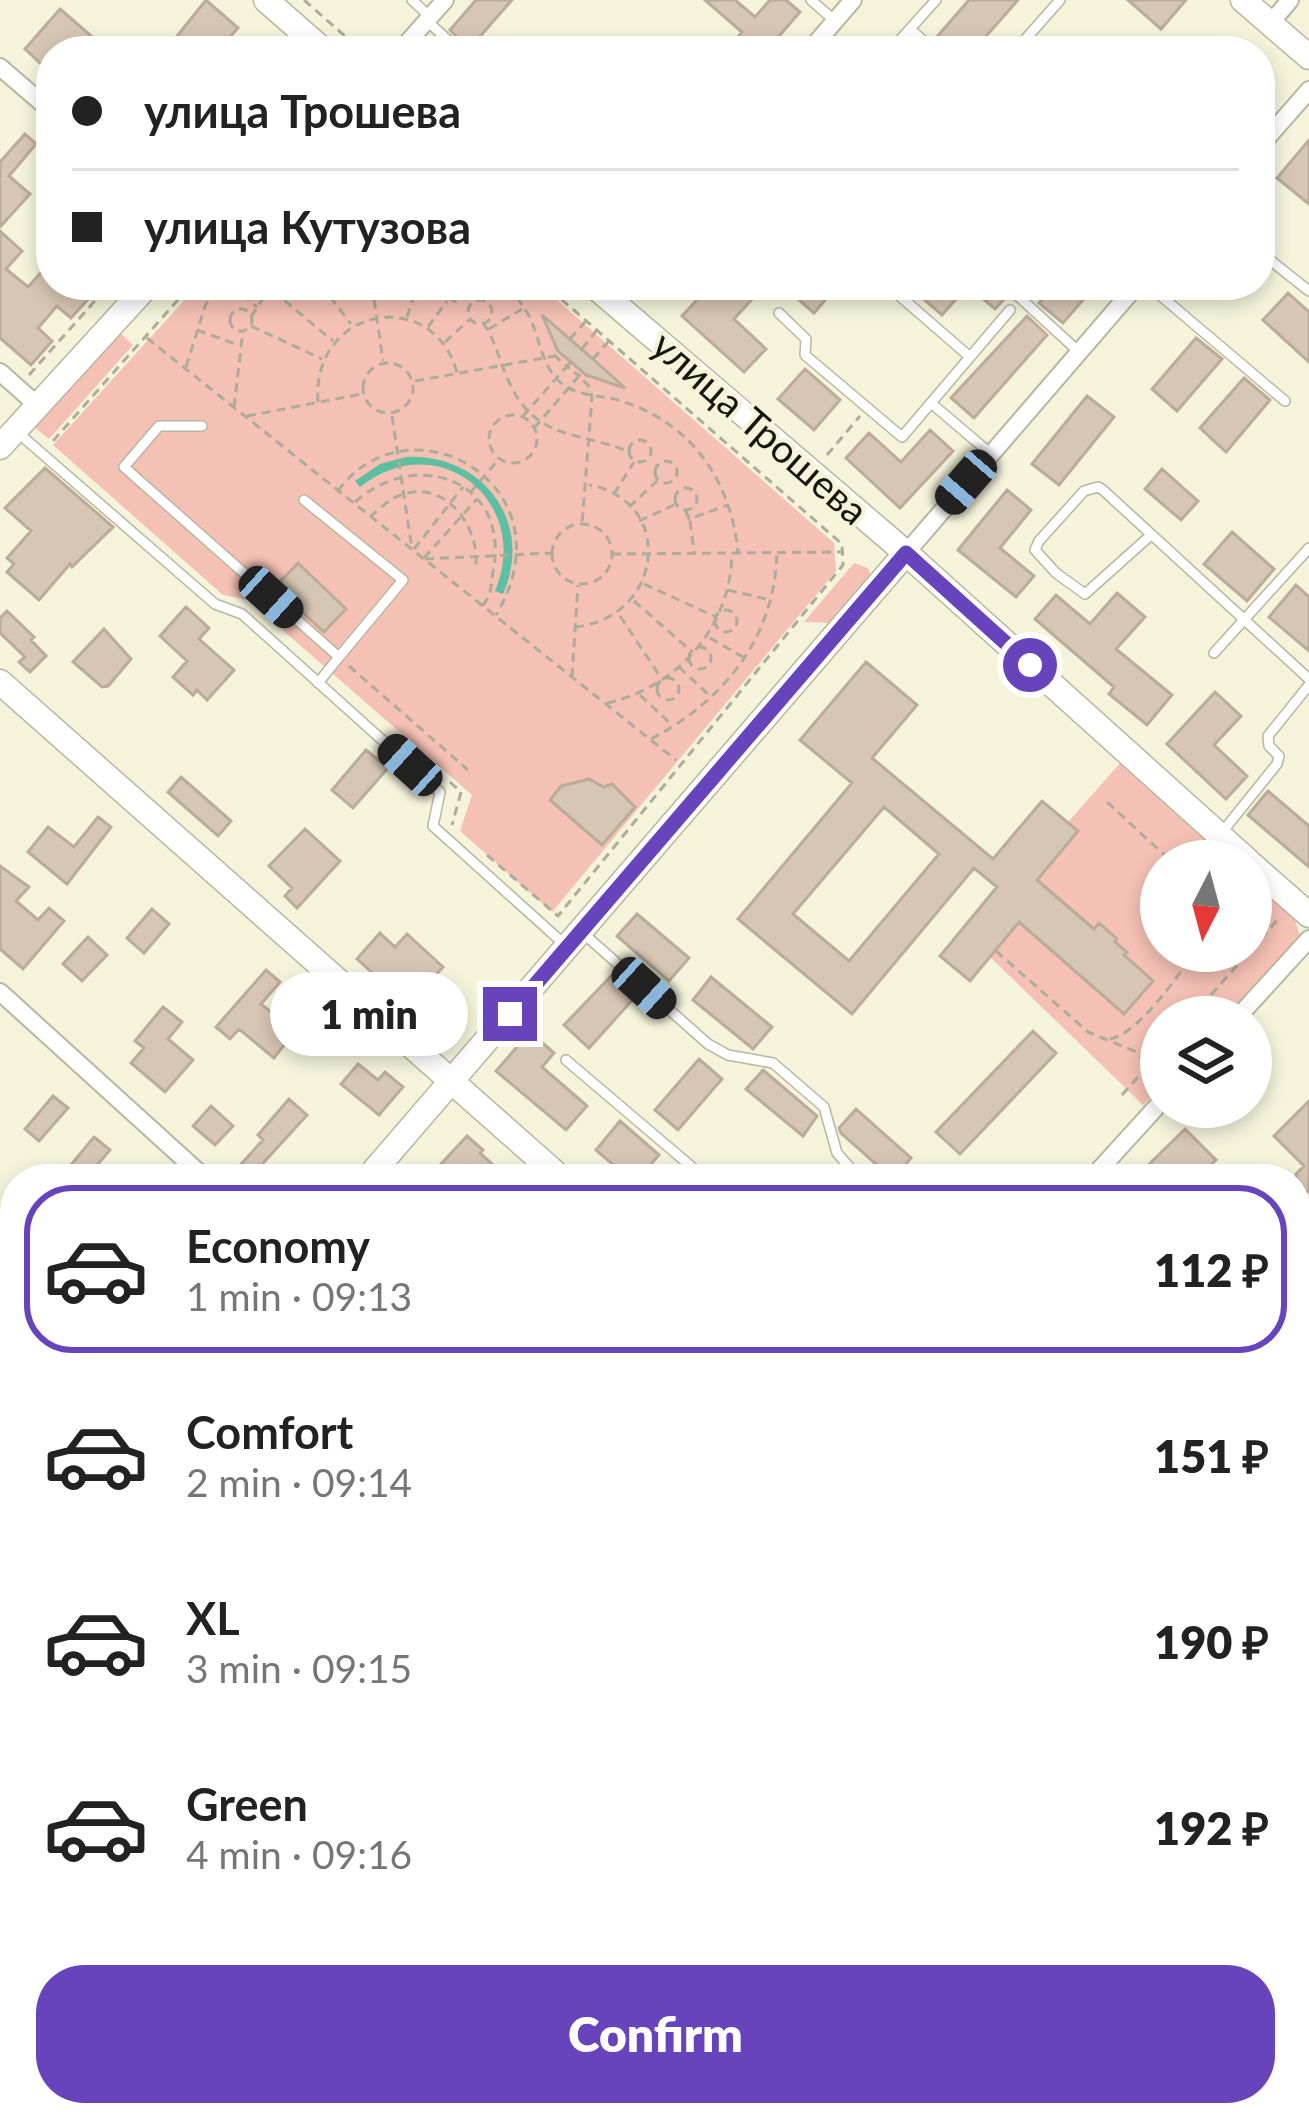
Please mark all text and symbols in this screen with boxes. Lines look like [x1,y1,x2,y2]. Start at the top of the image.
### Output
text: улица Трошева [144,84,461,138]
text: улица Кутузова [144,200,471,254]
street label: улица Трошева [643,321,878,533]
car [929,443,1003,521]
car [232,560,310,634]
route start [1003,638,1057,692]
car [371,728,449,802]
north arrow [1140,840,1272,972]
map controls [1140,840,1272,1128]
car [605,951,683,1025]
callout: 1 min [270,972,468,1056]
route end [483,987,537,1041]
text: 1 min [320,991,418,1037]
button: layers [1140,996,1272,1128]
icon: car [42,1215,150,1323]
text: Economy [186,1219,370,1273]
text: 112 ₽ [1154,1243,1269,1297]
text: 1 min · 09:13 [186,1273,412,1319]
icon: car [42,1401,150,1509]
text: Comfort [186,1405,353,1459]
text: 151 ₽ [1154,1429,1269,1483]
text: 2 min · 09:14 [186,1459,412,1505]
icon: car [42,1587,150,1695]
text: XL [186,1591,240,1645]
text: 190 ₽ [1154,1615,1269,1669]
text: 3 min · 09:15 [186,1645,412,1691]
icon: car [42,1773,150,1881]
text: Green [186,1777,308,1831]
text: 192 ₽ [1154,1801,1269,1855]
text: 4 min · 09:16 [186,1831,412,1877]
button: Confirm [36,1965,1275,2103]

